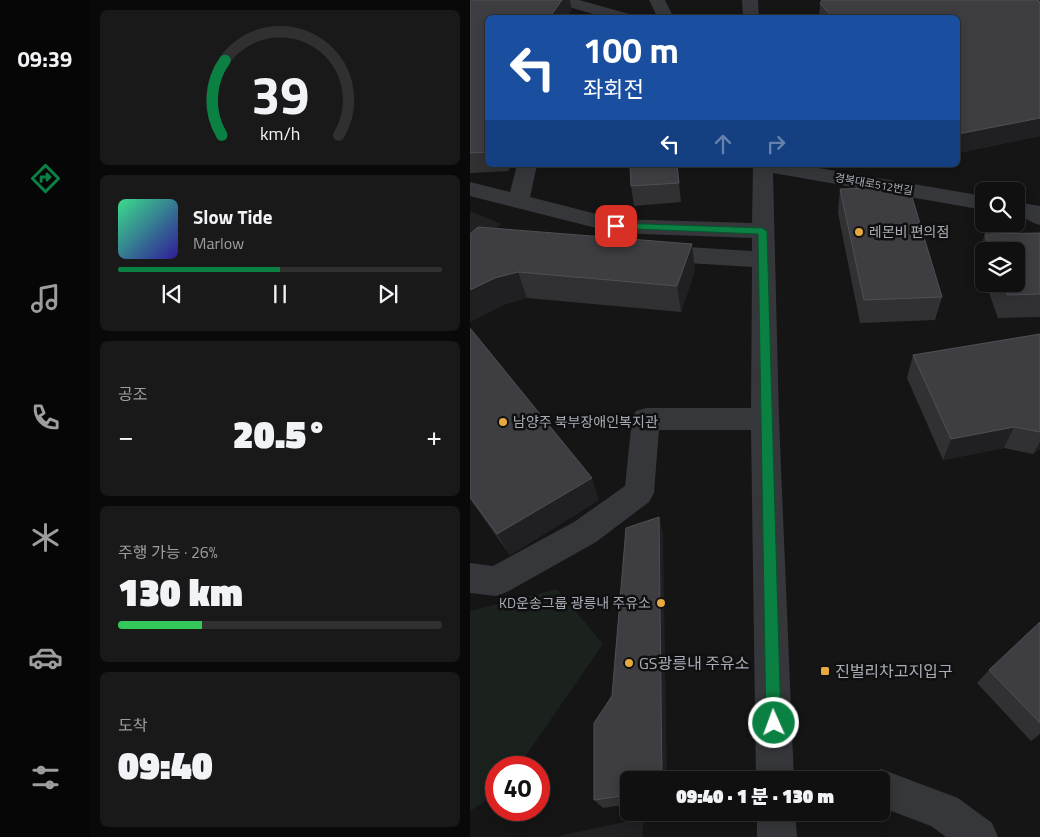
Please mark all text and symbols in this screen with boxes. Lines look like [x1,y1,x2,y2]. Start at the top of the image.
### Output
text: 100 m [583,23,679,77]
icon: left [500,35,565,100]
text: 09:39 [18,42,72,76]
text: 39 [251,55,309,134]
text: 좌회전 [583,72,644,106]
text: km/h [260,120,300,147]
icon: left [656,130,684,158]
icon: ahead [709,130,737,158]
icon: right [762,130,790,158]
icon: directions [28,161,63,196]
street label: 경복대로512번길 [834,169,914,199]
map controls [975,182,1025,292]
button: search [975,182,1025,232]
text: Slow Tide [193,202,272,231]
pin [595,205,637,247]
icon: arrive [602,212,630,240]
place label: 레몬비 편의점 [869,221,949,242]
marker: 레몬비 편의점 [853,226,865,238]
text: Marlow [193,231,244,255]
button: layers [975,242,1025,292]
icon: previous [158,280,186,308]
icon: pause [266,280,294,308]
icon: next [374,280,402,308]
icon: music [28,281,63,316]
text: 공조 [118,382,147,406]
icon: phone [28,400,63,435]
text: 20.5° [233,405,327,463]
place label: 남양주 북부장애인복지관 [513,411,658,432]
text: − [118,414,134,457]
text: + [426,414,442,457]
marker: 남양주 북부장애인복지관 [497,416,509,428]
icon: climate [28,520,63,555]
text: 주행 가능 · 26% [118,540,218,564]
text: 130 km [118,563,243,621]
place label: KD운송그룹 광릉내 주유소 [499,592,651,613]
marker: KD운송그룹 광릉내 주유소 [655,597,667,609]
icon: car [28,640,63,675]
place label: GS광릉내 주유소 [639,651,749,675]
marker: GS광릉내 주유소 [623,657,635,669]
place label: 진벌리차고지입구 [835,659,953,683]
marker: 진벌리차고지입구 [819,665,831,677]
position arrow [747,696,799,748]
text: 도착 [118,713,147,737]
text: 09:40 [118,736,213,794]
speed limit sign: 40 [485,756,550,821]
icon: filters [28,760,63,795]
text: 09:40 · 1 분 · 130 m [676,781,834,810]

